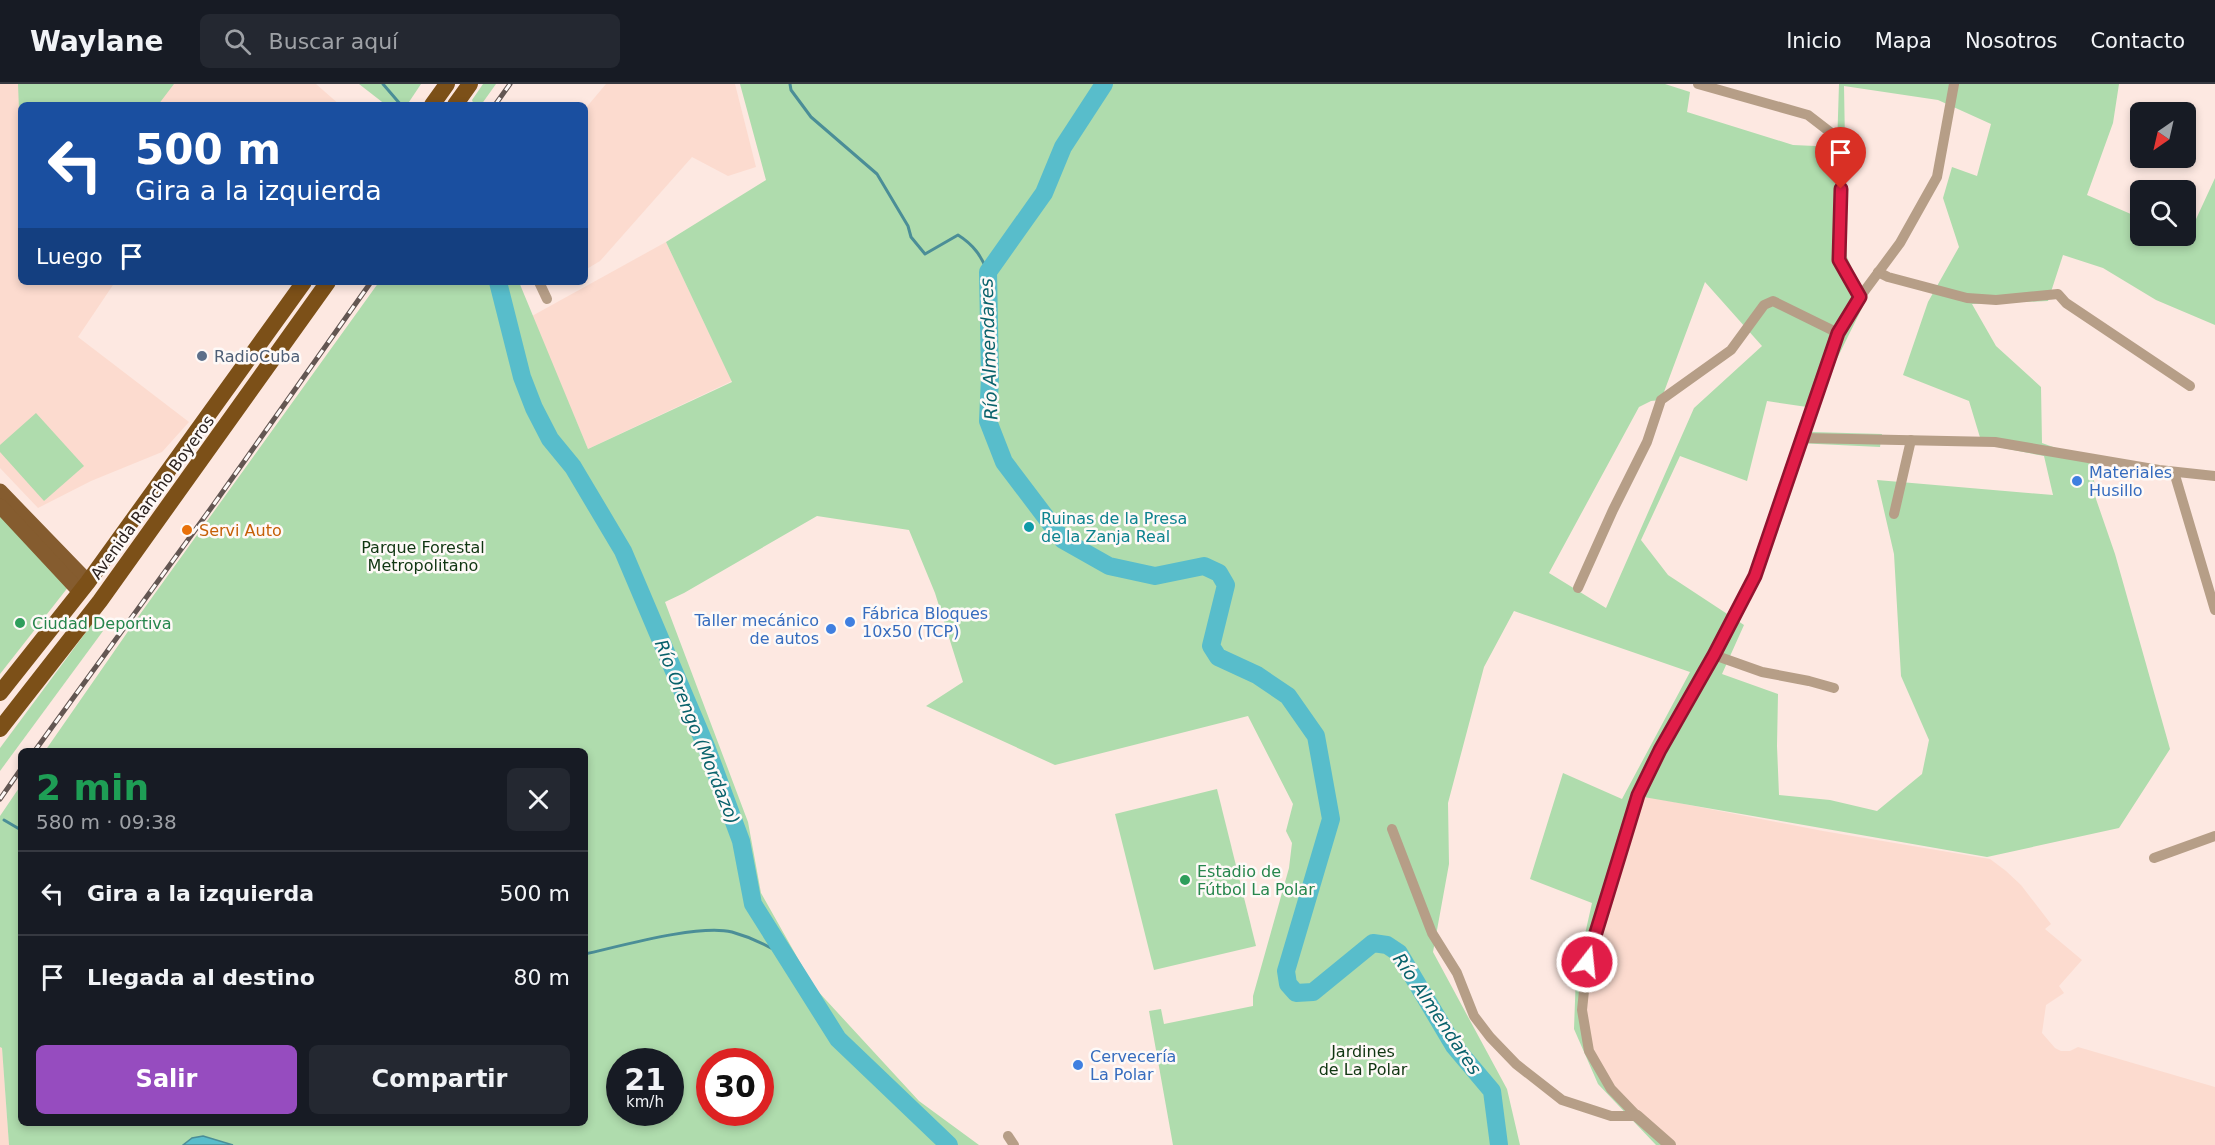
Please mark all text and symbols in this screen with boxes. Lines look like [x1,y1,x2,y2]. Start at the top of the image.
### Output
search box [200,14,620,68]
text: Waylane [30,25,164,58]
icon: search [221,25,254,58]
text: Buscar aquí [269,29,398,54]
text: Inicio [1786,29,1842,53]
text: Mapa [1875,29,1932,53]
text: Nosotros [1965,29,2057,53]
text: Contacto [2090,29,2185,53]
north arrow [2130,102,2196,168]
map controls [2130,102,2196,246]
text: 500 m [135,125,281,174]
icon: left [36,126,114,204]
pin [1815,127,1866,189]
icon: arrive [1824,136,1857,169]
text: Gira a la izquierda [135,175,382,206]
button: search [2130,180,2196,246]
icon: arrive [115,240,148,273]
text: Luego [36,244,103,269]
water label: Río Almendares [976,278,1001,420]
place label: RadioCuba [214,347,300,366]
marker: RadioCuba [195,349,209,363]
street label: Avenida Rancho Boyeros [87,412,218,583]
place label: Materiales Husillo [2089,463,2172,500]
marker: Materiales Husillo [2070,474,2084,488]
place label: Ruinas de la Presa de la Zanja Real [1041,509,1187,546]
marker: Ruinas de la Presa de la Zanja Real [1022,520,1036,534]
place label: Servi Auto [199,521,282,540]
marker: Servi Auto [180,523,194,537]
park label: Parque Forestal Metropolitano [361,538,485,575]
place label: Fábrica Bloques 10x50 (TCP) [862,604,988,641]
place label: Taller mecánico de autos [693,611,819,648]
place label: Ciudad Deportiva [32,614,172,633]
marker: Fábrica Bloques 10x50 (TCP) [843,615,857,629]
marker: Ciudad Deportiva [13,616,27,630]
marker: Taller mecánico de autos [824,622,838,636]
water label: Río Orengo (Mordazo) [651,636,744,827]
text: 2 min [36,767,149,808]
button: close [507,768,570,831]
text: 580 m · 09:38 [36,810,177,834]
place label: Estadio de Fútbol La Polar [1197,862,1315,899]
marker: Estadio de Fútbol La Polar [1178,873,1192,887]
icon: left [36,877,69,910]
text: Gira a la izquierda [87,881,314,906]
text: 500 m [500,881,570,906]
position arrow [1555,930,1619,994]
water label: Río Almendares [1389,949,1486,1078]
icon: arrive [36,961,69,994]
text: Llegada al destino [87,965,315,990]
text: 80 m [514,965,570,990]
park label: Jardines de La Polar [1319,1042,1408,1079]
button: Salir [36,1045,297,1114]
button: Compartir [309,1045,570,1114]
place label: Cervecería La Polar [1090,1047,1176,1084]
speed limit sign: 30 [696,1048,774,1126]
marker: Cervecería La Polar [1071,1058,1085,1072]
text: 21 [624,1062,666,1097]
text: km/h [626,1093,664,1111]

